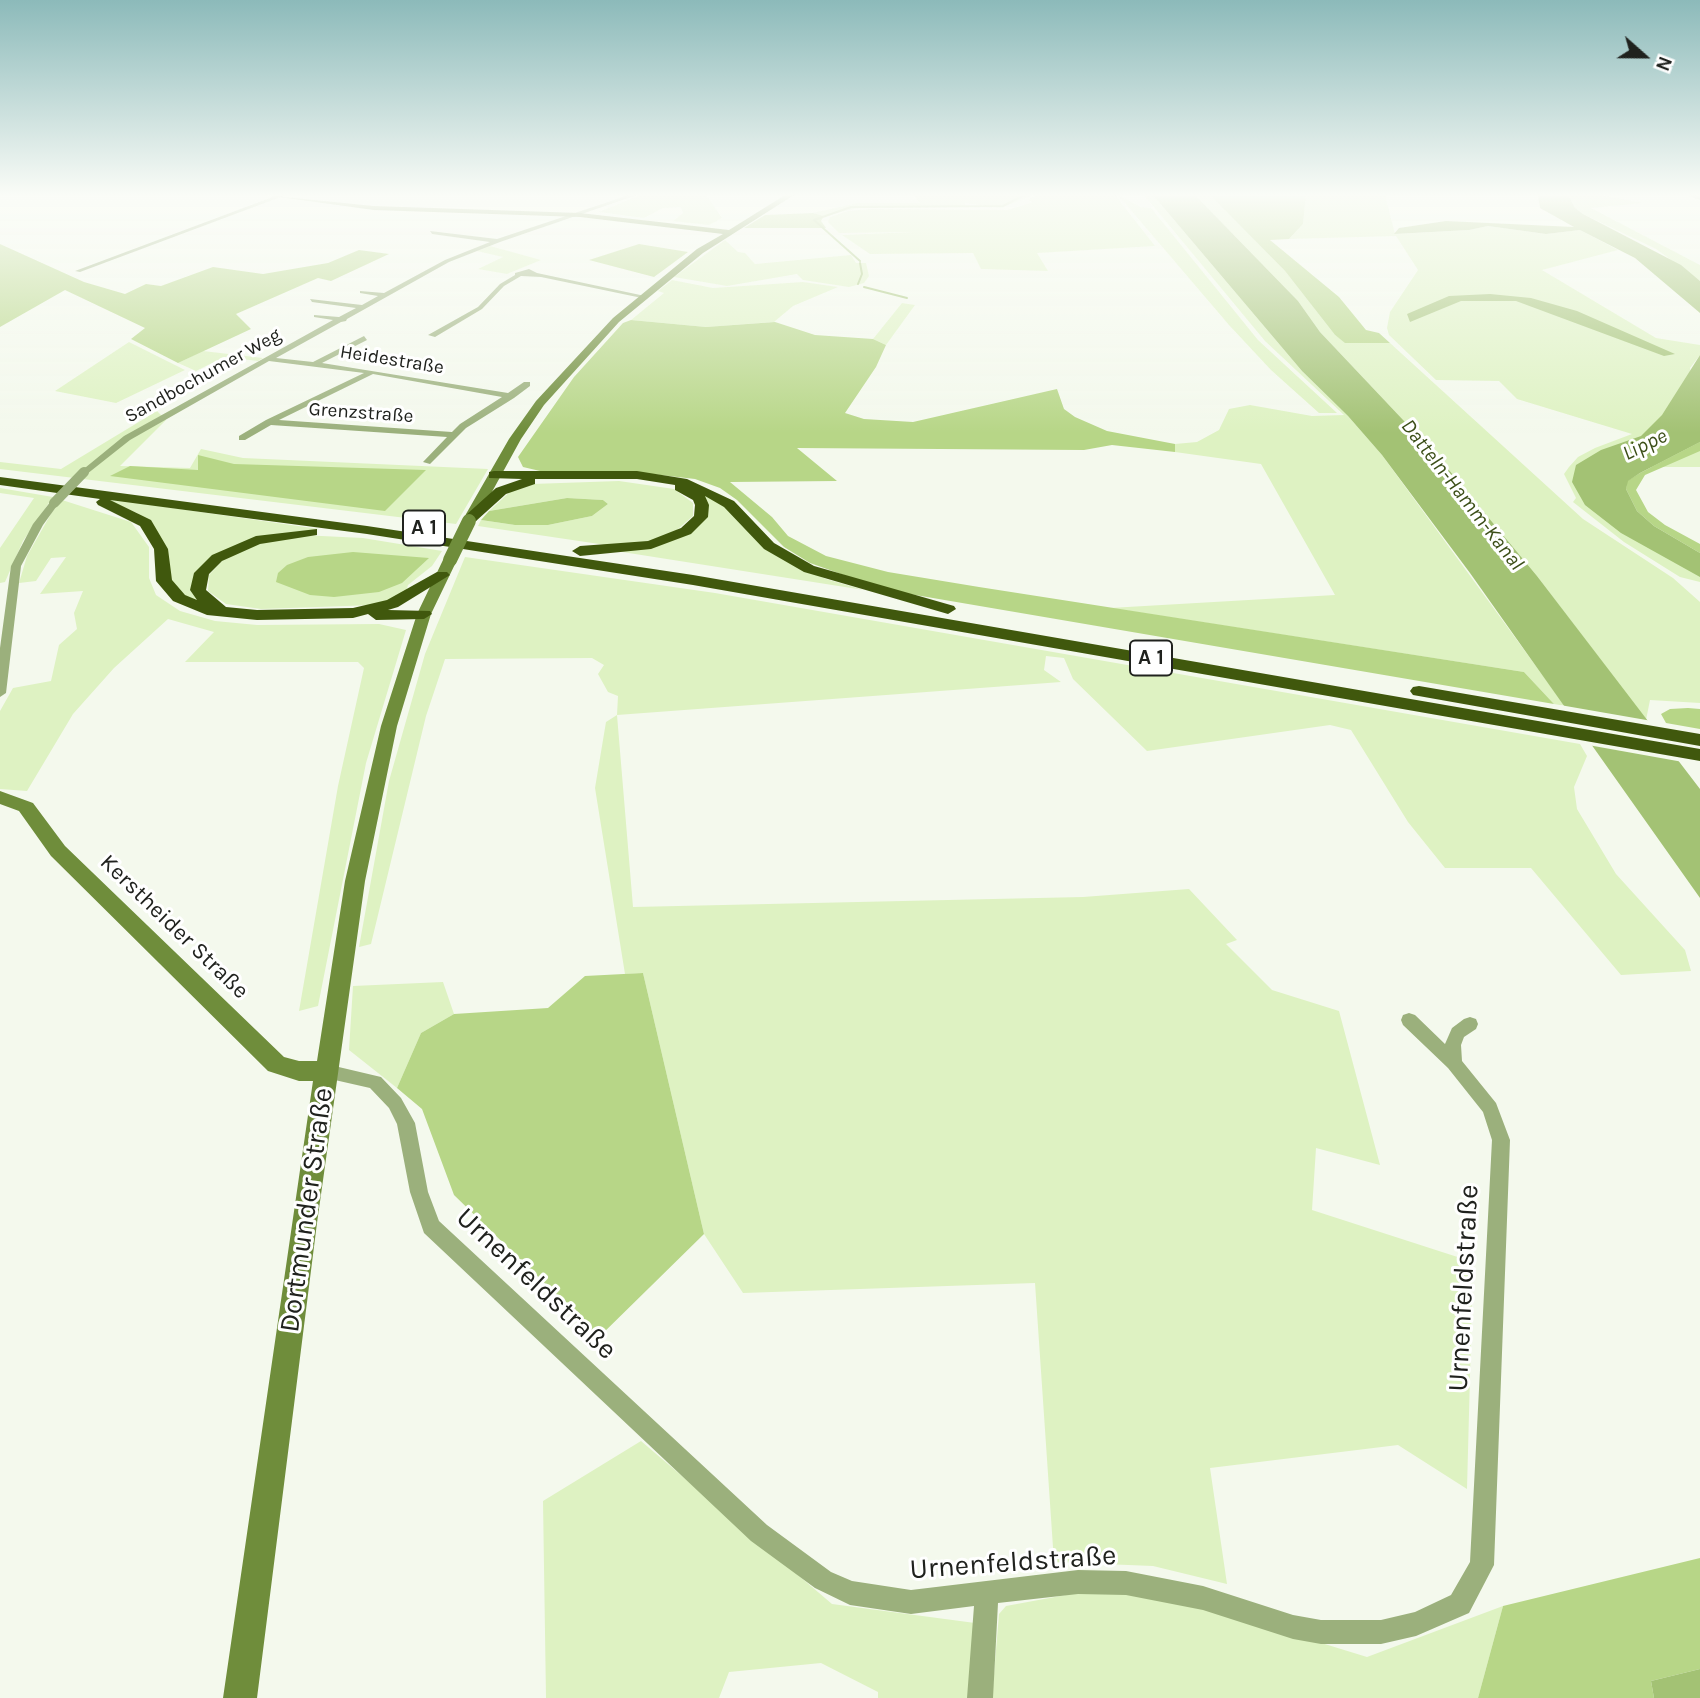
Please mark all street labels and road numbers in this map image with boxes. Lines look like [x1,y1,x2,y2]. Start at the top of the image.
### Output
street label: Sandbochumer Weg [121,324,285,428]
street label: Heidestraße [338,341,446,379]
street label: Grenzstraße [308,398,414,428]
road number: A 1 [403,510,445,546]
road number: A 1 [1130,640,1172,676]
street label: Kerstheider Straße [94,849,254,1005]
street label: Dortmunder Straße [273,1085,341,1335]
street label: Urnenfeldstraße [1442,1184,1486,1392]
street label: Urnenfeldstraße [449,1201,623,1367]
street label: Urnenfeldstraße [908,1539,1118,1587]

